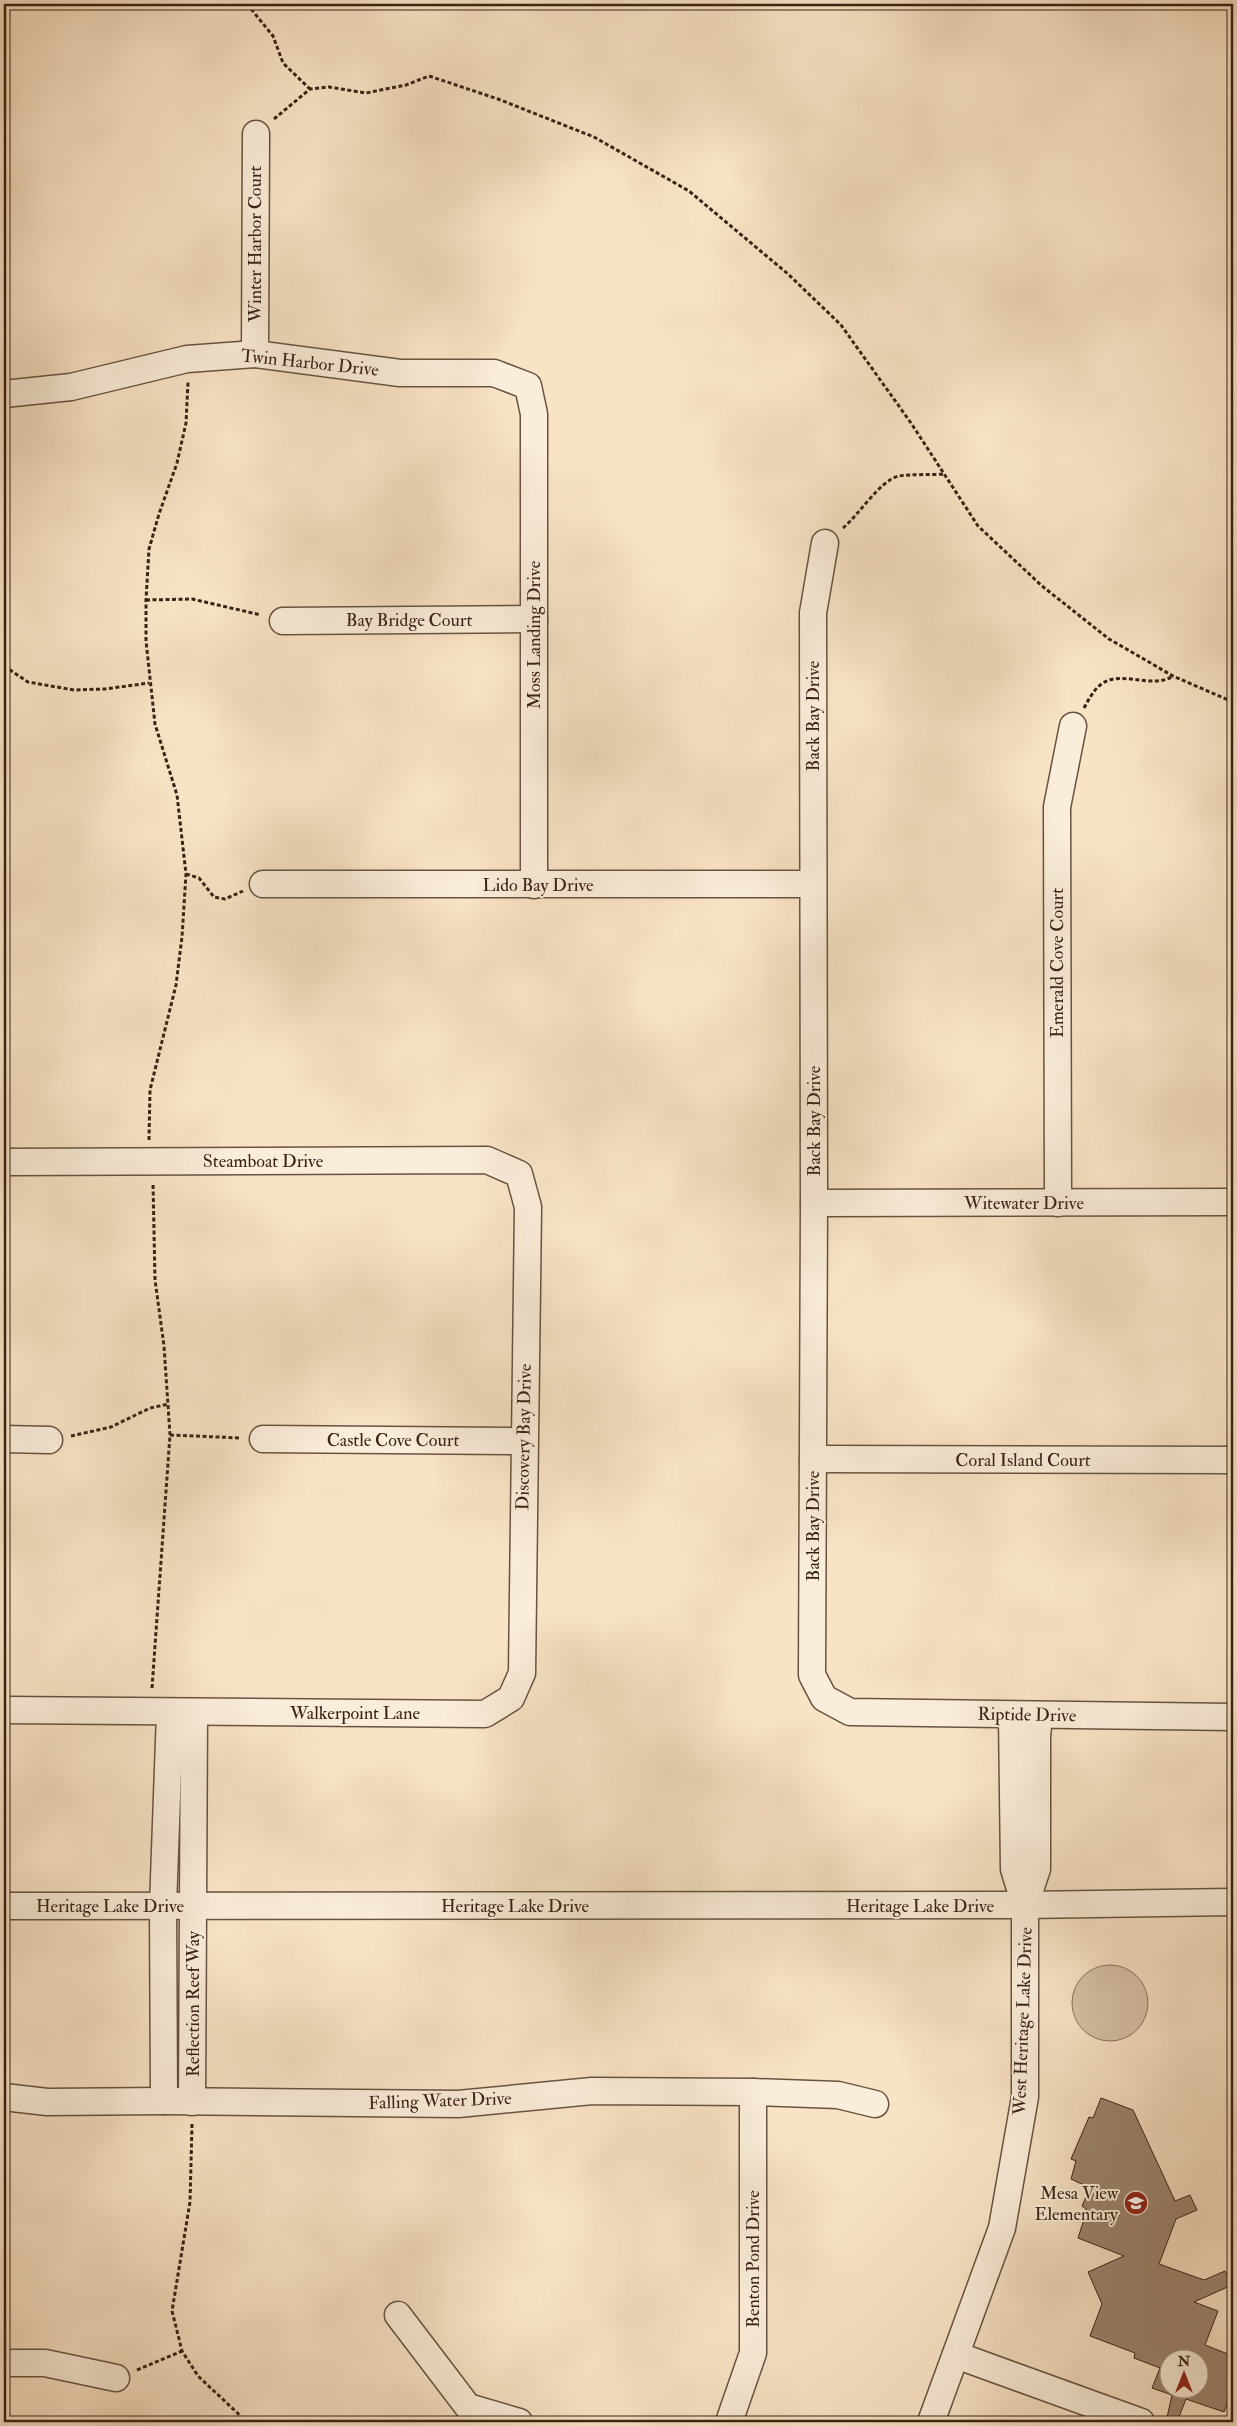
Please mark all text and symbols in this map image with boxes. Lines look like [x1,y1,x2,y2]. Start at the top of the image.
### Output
street label: Winter Harbor Court [244,165,267,323]
street label: Twin Harbor Drive [240,344,380,382]
street label: Moss Landing Drive [523,560,546,709]
street label: Bay Bridge Court [346,609,472,632]
street label: Back Bay Drive [802,660,825,771]
street label: Lido Bay Drive [483,874,594,897]
street label: Emerald Cove Court [1046,888,1069,1038]
street label: Back Bay Drive [803,1065,826,1176]
street label: Steamboat Drive [203,1150,324,1173]
street label: Witewater Drive [963,1192,1084,1215]
street label: Discovery Bay Drive [511,1363,537,1511]
street label: Castle Cove Court [327,1429,460,1452]
street label: Coral Island Court [955,1449,1091,1472]
street label: Back Bay Drive [802,1470,825,1581]
street label: Walkerpoint Lane [289,1702,420,1725]
street label: Riptide Drive [977,1703,1077,1727]
street label: Heritage Lake Drive [36,1895,185,1918]
street label: Heritage Lake Drive [441,1895,590,1918]
street label: Heritage Lake Drive [846,1895,995,1918]
street label: West Heritage Lake Drive [1008,1926,1038,2116]
street label: Reflection Reef Way [182,1930,205,2077]
street label: Falling Water Drive [368,2087,513,2115]
place label: Mesa View Elementary [1035,2182,1119,2226]
street label: Benton Pond Drive [742,2190,765,2328]
school or university icon: Mesa View Elementary [1123,2190,1149,2216]
north arrow [1160,2348,1210,2398]
text: N [1177,2353,1191,2370]

